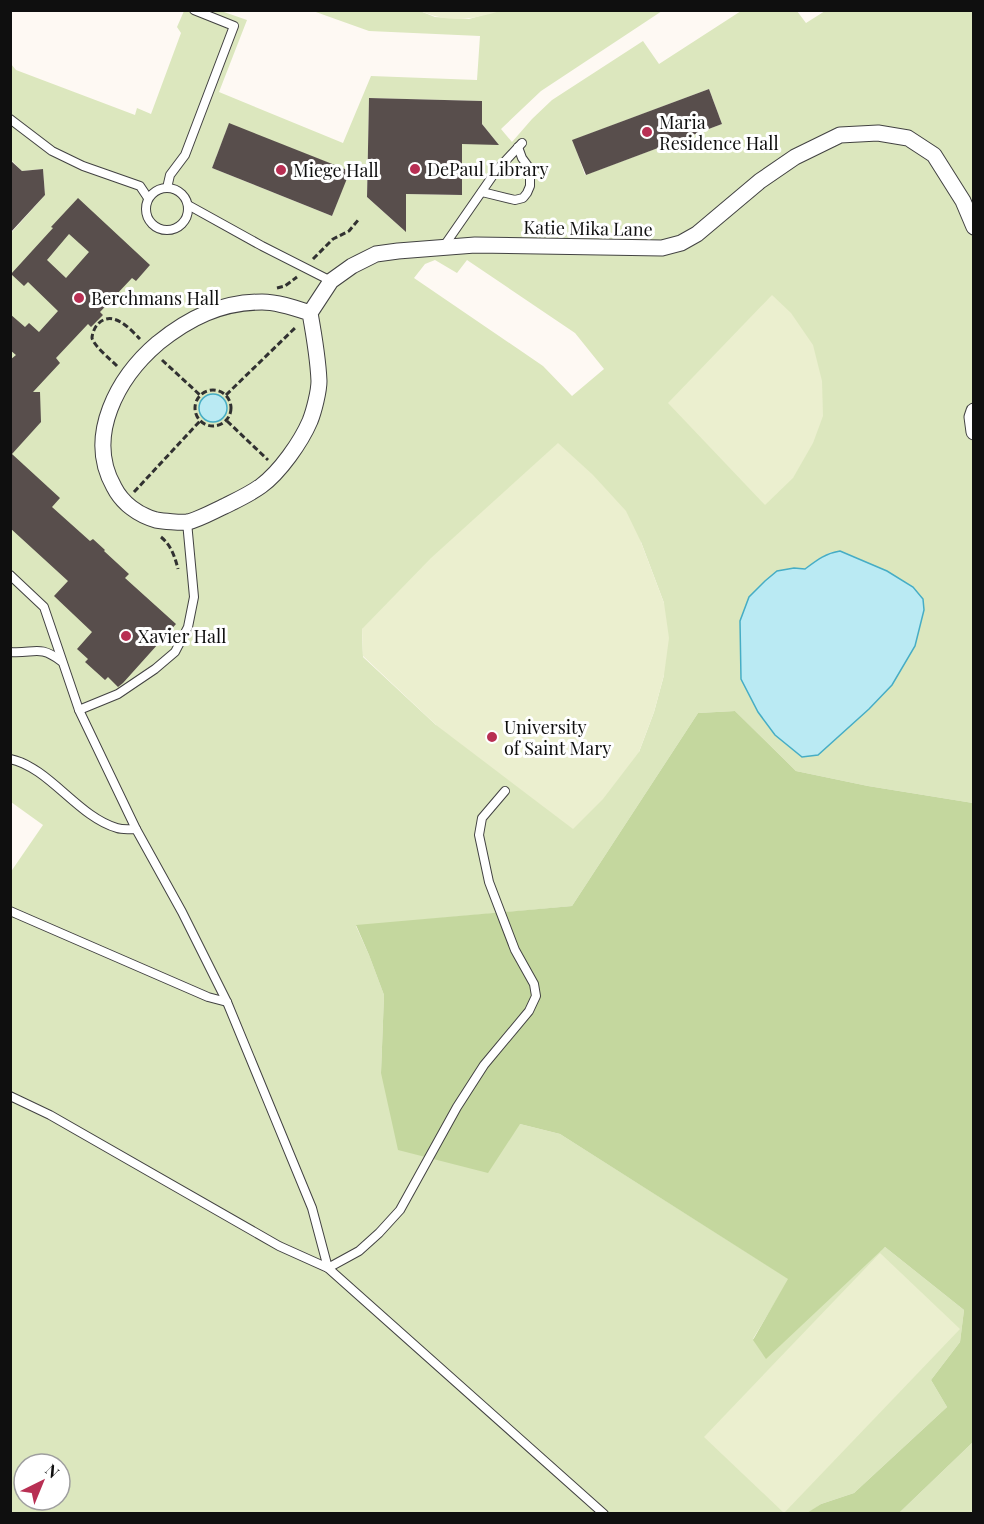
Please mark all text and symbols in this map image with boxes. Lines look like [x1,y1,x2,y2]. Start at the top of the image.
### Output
place label: Maria Residence Hall [659,110,779,155]
marker: Maria Residence Hall [640,125,654,139]
place label: DePaul Library [427,157,549,181]
place label: Miege Hall [293,158,379,182]
marker: DePaul Library [408,162,422,176]
marker: Miege Hall [274,163,288,177]
street label: Katie Mika Lane [523,215,653,241]
place label: Berchmans Hall [91,286,219,310]
marker: Berchmans Hall [72,291,86,305]
place label: Xavier Hall [138,624,226,648]
marker: Xavier Hall [119,629,133,643]
place label: University of Saint Mary [504,715,611,760]
marker: University of Saint Mary [485,730,499,744]
north arrow [12,1452,72,1512]
text: N [41,1459,64,1483]

